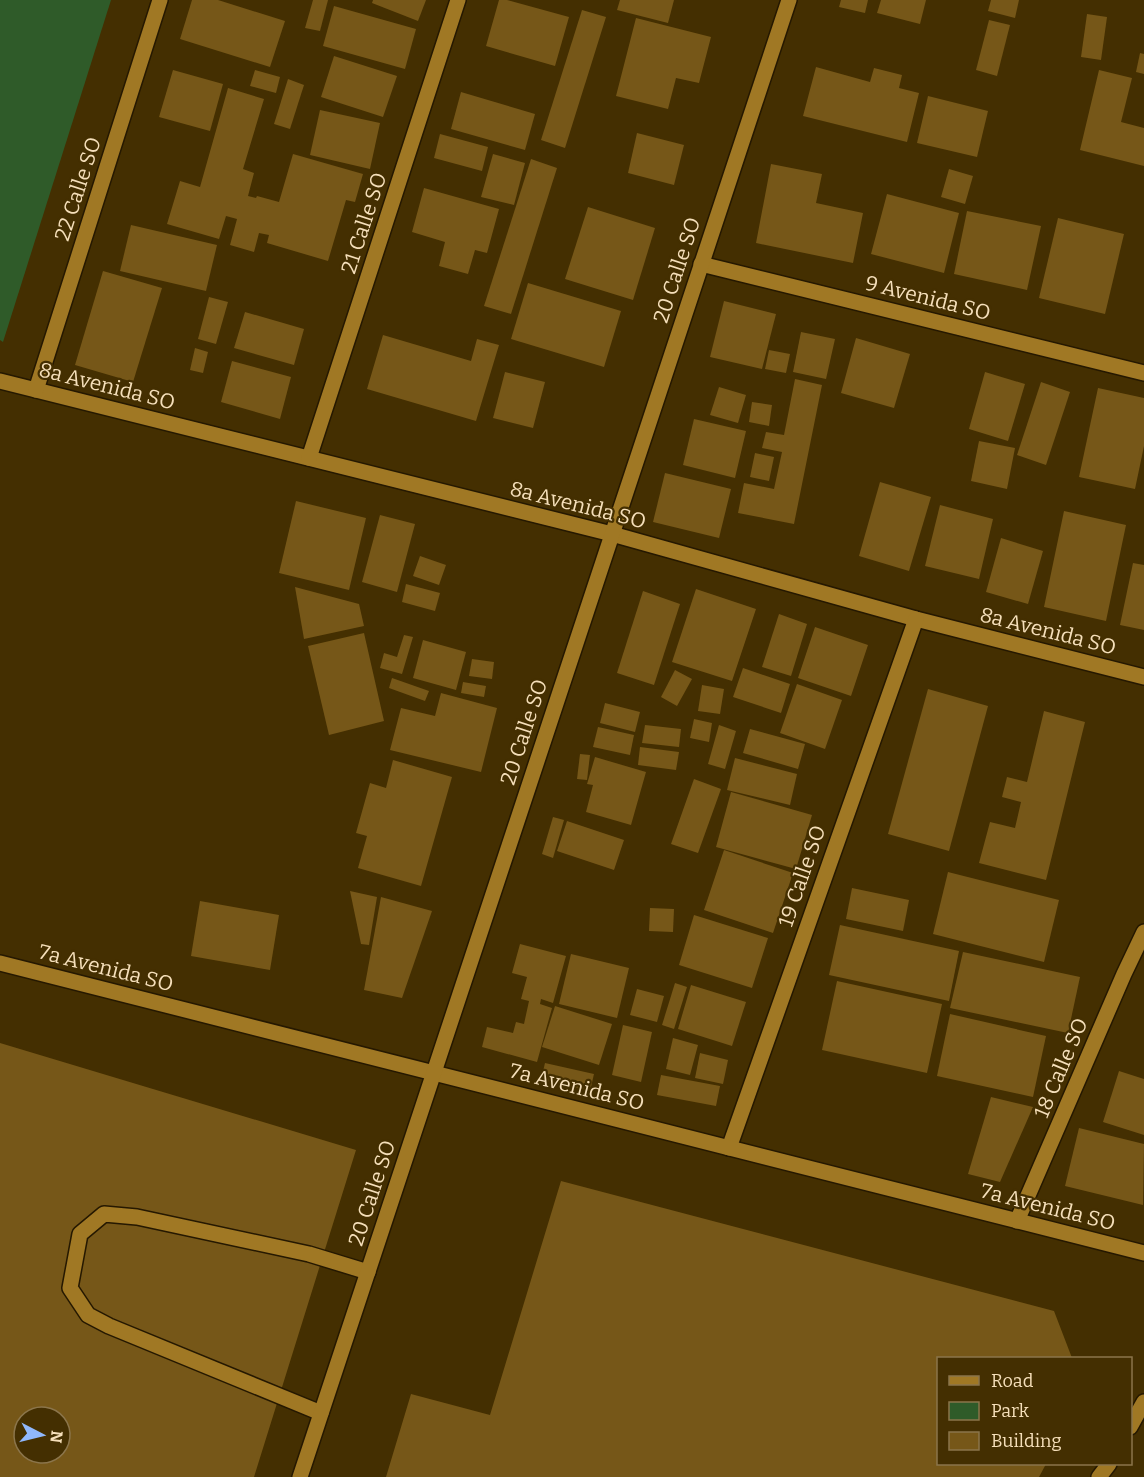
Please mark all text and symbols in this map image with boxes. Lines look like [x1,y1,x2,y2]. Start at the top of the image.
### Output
street label: 22 Calle SO [49,134,107,244]
street label: 21 Calle SO [335,169,393,277]
street label: 20 Calle SO [648,214,706,326]
street label: 9 Avenida SO [863,270,993,326]
street label: 8a Avenida SO [36,357,178,415]
street label: 8a Avenida SO [507,476,649,534]
street label: 8a Avenida SO [977,602,1119,660]
street label: 20 Calle SO [495,676,553,788]
street label: 19 Calle SO [773,822,831,930]
street label: 7a Avenida SO [36,939,176,997]
street label: 18 Calle SO [1028,1014,1094,1122]
street label: 7a Avenida SO [507,1058,647,1116]
street label: 20 Calle SO [343,1137,401,1249]
street label: 7a Avenida SO [978,1178,1118,1236]
legend [937,1357,1132,1465]
text: Road [991,1370,1034,1392]
text: Park [991,1400,1030,1422]
north arrow [12,1405,72,1465]
text: N [46,1429,67,1444]
text: Building [991,1430,1062,1452]

